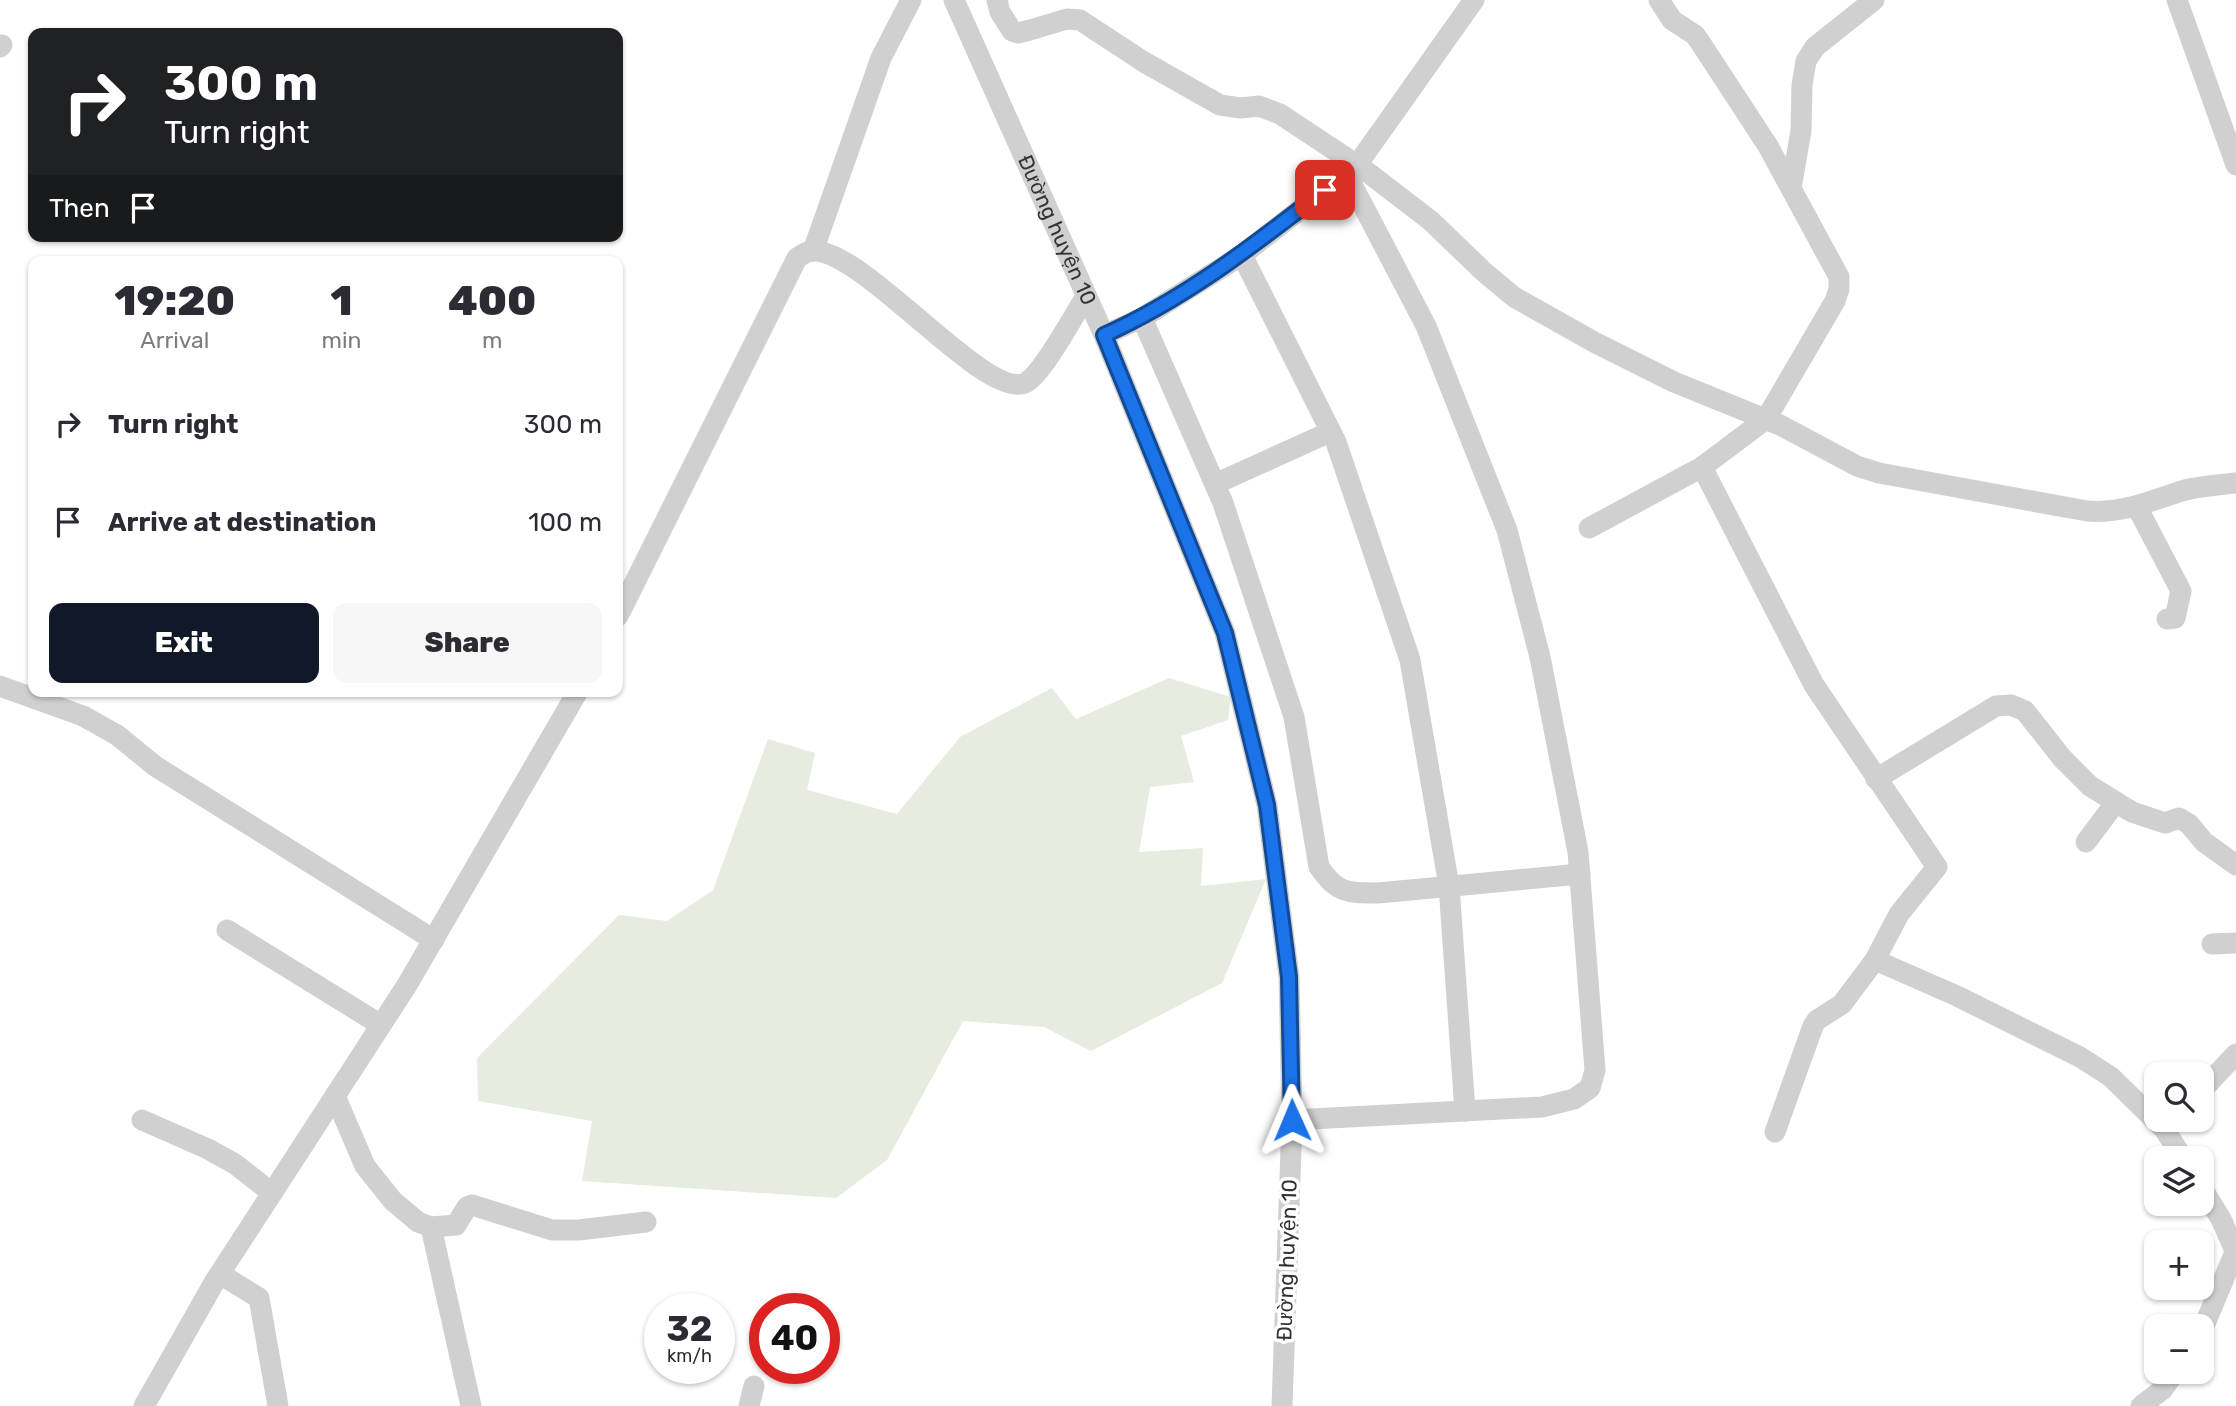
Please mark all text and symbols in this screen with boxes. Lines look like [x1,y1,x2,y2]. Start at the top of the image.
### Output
text: 300 m [164,54,318,112]
icon: right [49,56,140,147]
text: Turn right [164,113,309,151]
street label: Đường huyện 10 [1013,151,1102,309]
pin [1295,160,1355,220]
icon: arrive [1306,171,1344,209]
icon: arrive [124,189,162,227]
text: Then [49,193,110,224]
text: 19:20 [114,276,235,326]
text: 1 [330,276,353,326]
text: 400 [448,276,536,326]
text: Arrival [140,326,209,354]
text: min [322,326,362,354]
text: m [482,326,502,354]
icon: right [49,405,87,443]
text: Turn right [108,409,238,440]
text: 300 m [524,409,602,440]
icon: arrive [49,503,87,541]
text: Arrive at destination [108,507,376,538]
text: 100 m [528,507,602,538]
button: Exit [49,603,319,683]
button: Share [333,603,602,683]
map controls [2144,1062,2214,1384]
button: search [2144,1062,2214,1132]
position arrow [1255,1083,1329,1157]
button: layers [2144,1146,2214,1216]
street label: Đường huyện 10 [1271,1179,1302,1341]
button: + [2144,1230,2214,1300]
speed limit sign: 40 [749,1293,840,1384]
text: 32 [667,1308,712,1350]
button: − [2144,1314,2214,1384]
text: km/h [667,1345,712,1367]

